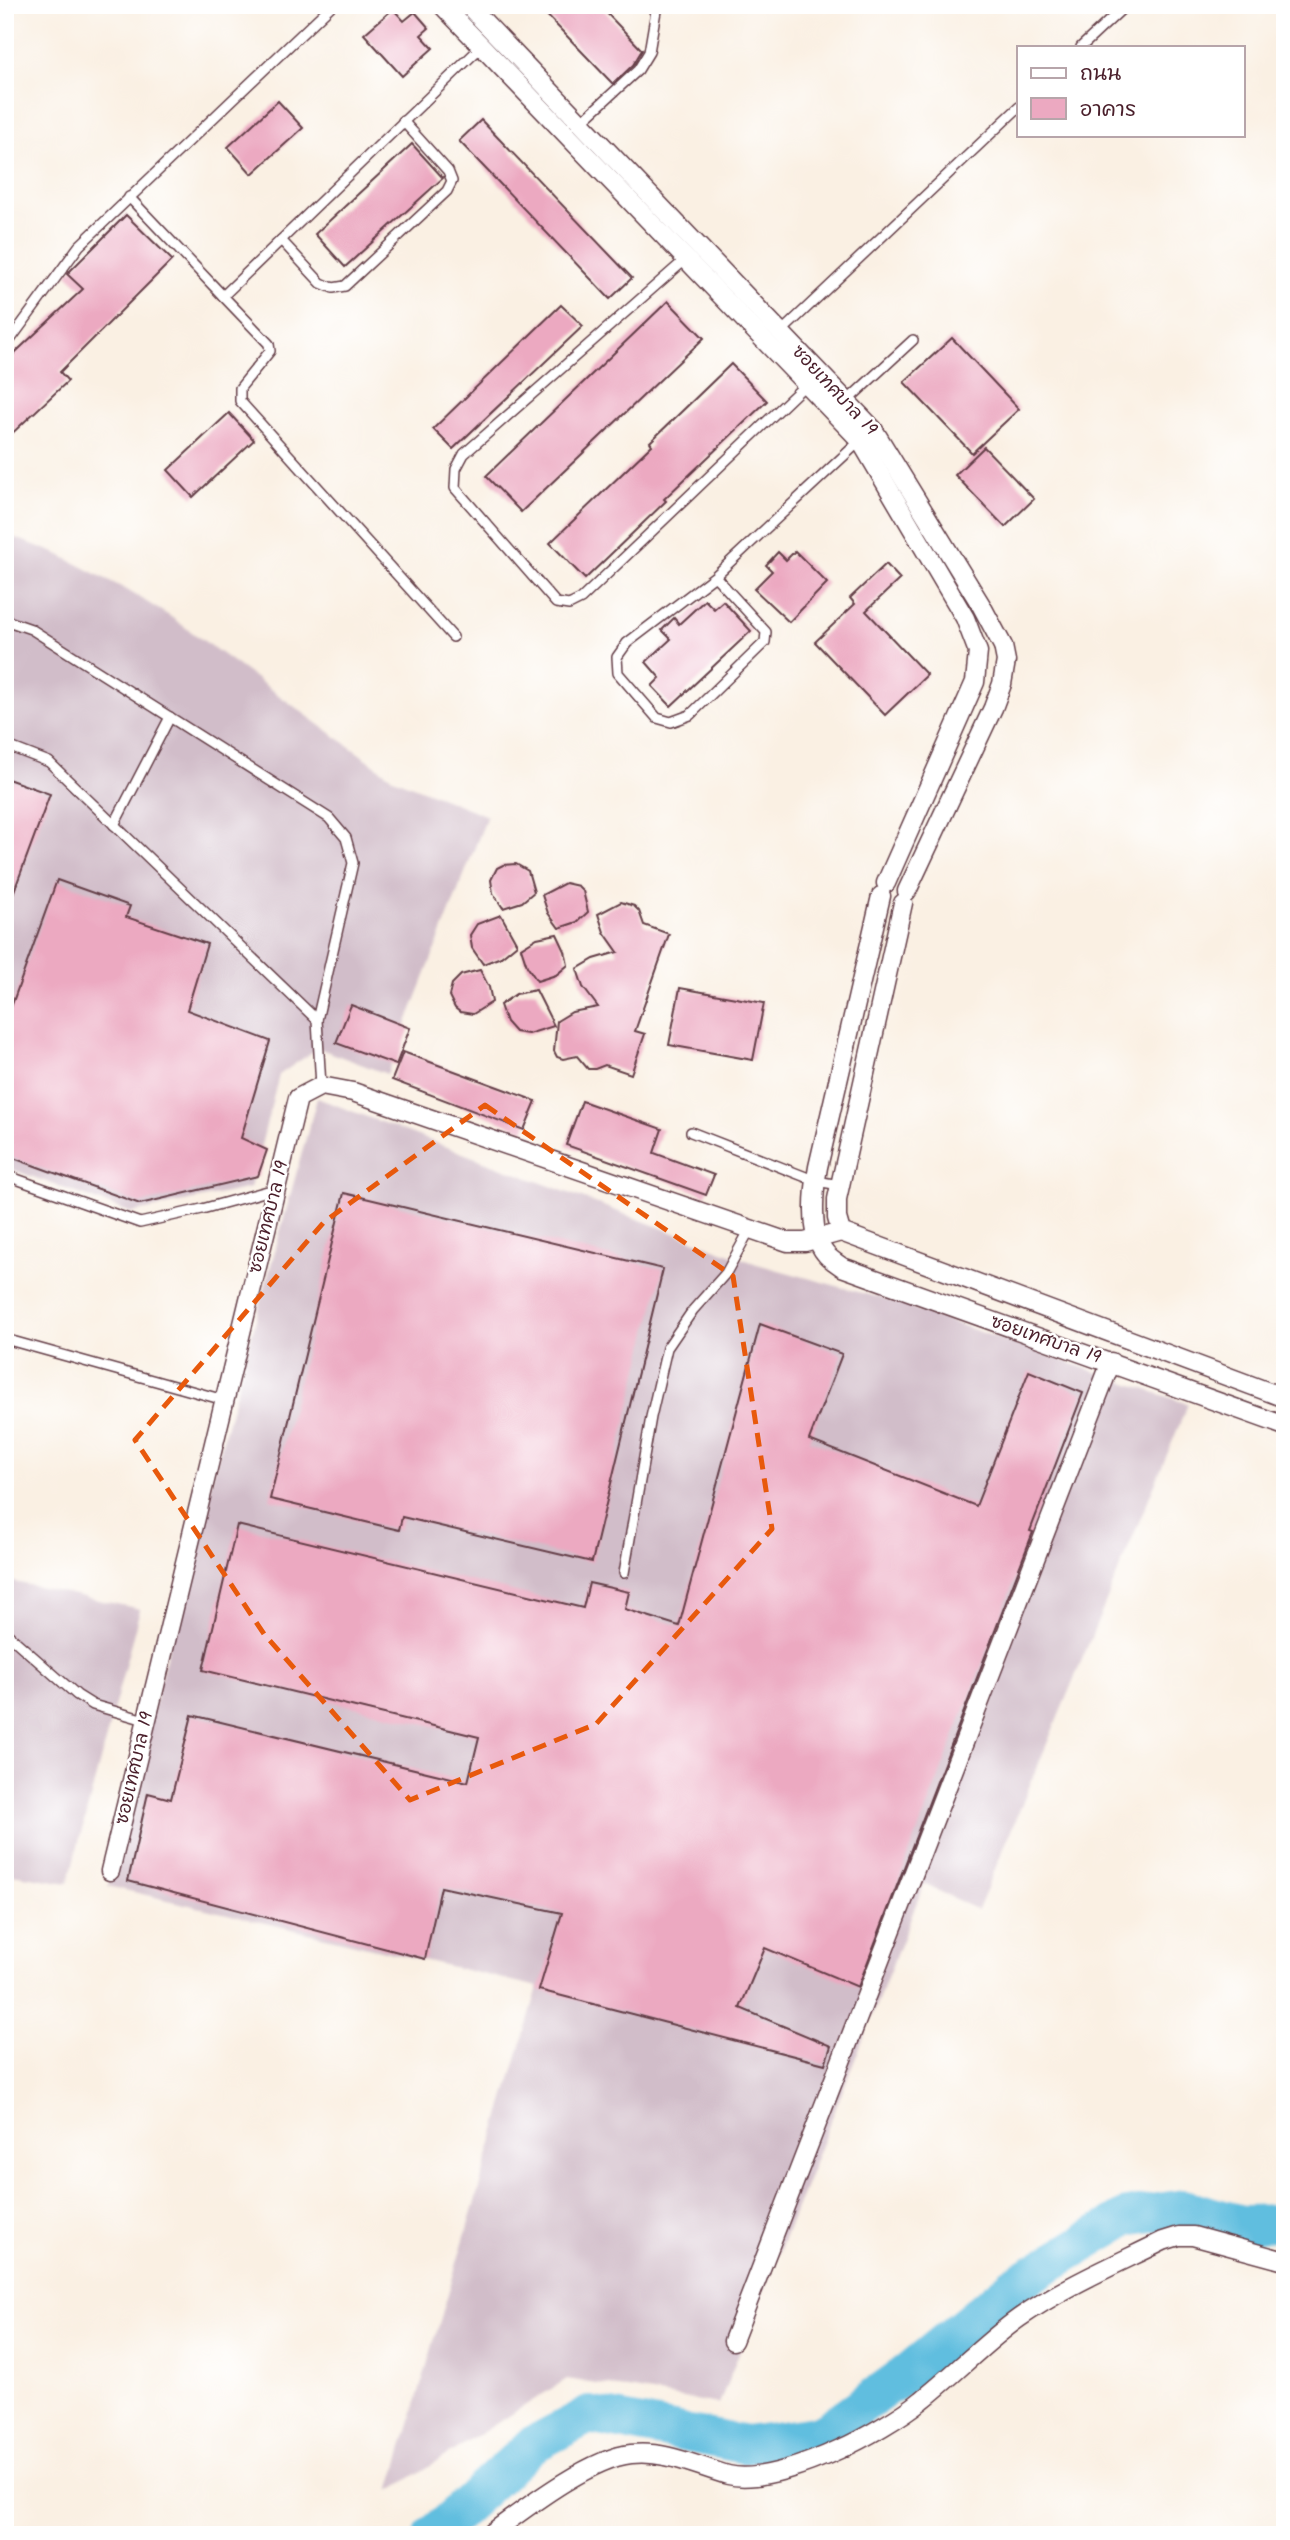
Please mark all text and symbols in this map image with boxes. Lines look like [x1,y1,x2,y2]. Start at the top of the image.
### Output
legend [1017,46,1244,136]
text: ถนน [1080,58,1121,91]
text: อาคาร [1080,94,1136,127]
street label: ซอยเทศบาล 19 [784,339,884,443]
street label: ซอยเทศบาล 19 [241,1158,298,1277]
street label: ซอยเทศบาล 19 [986,1308,1105,1373]
street label: ซอยเทศบาล 19 [108,1709,163,1828]

